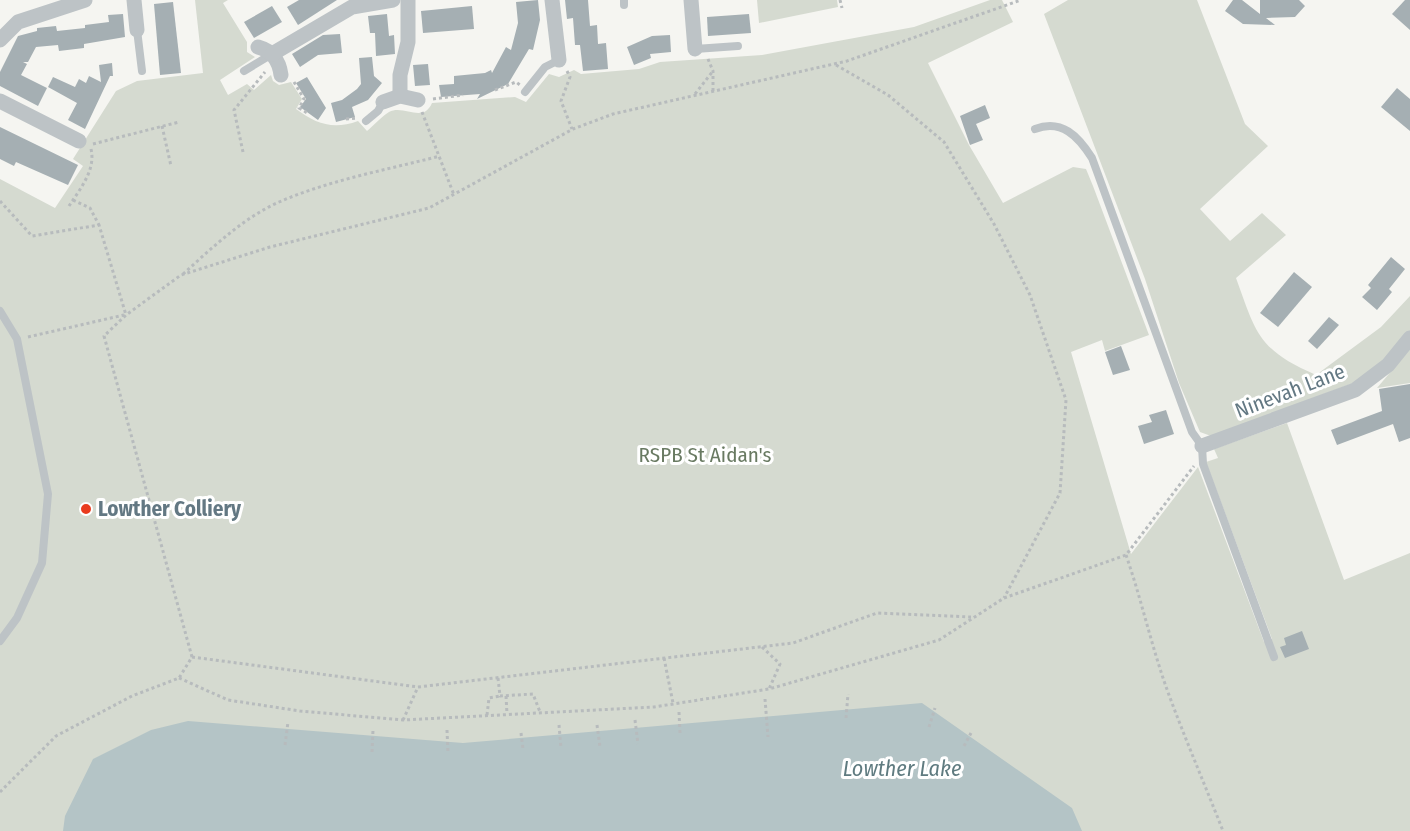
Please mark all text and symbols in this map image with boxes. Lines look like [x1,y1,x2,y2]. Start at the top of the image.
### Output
street label: Ninevah Lane [1231,358,1349,424]
park label: RSPB St Aidan's [638,442,772,468]
place label: Lowther Colliery [98,496,242,522]
marker: Lowther Colliery [79,502,93,516]
water label: Lowther Lake [843,755,961,782]

